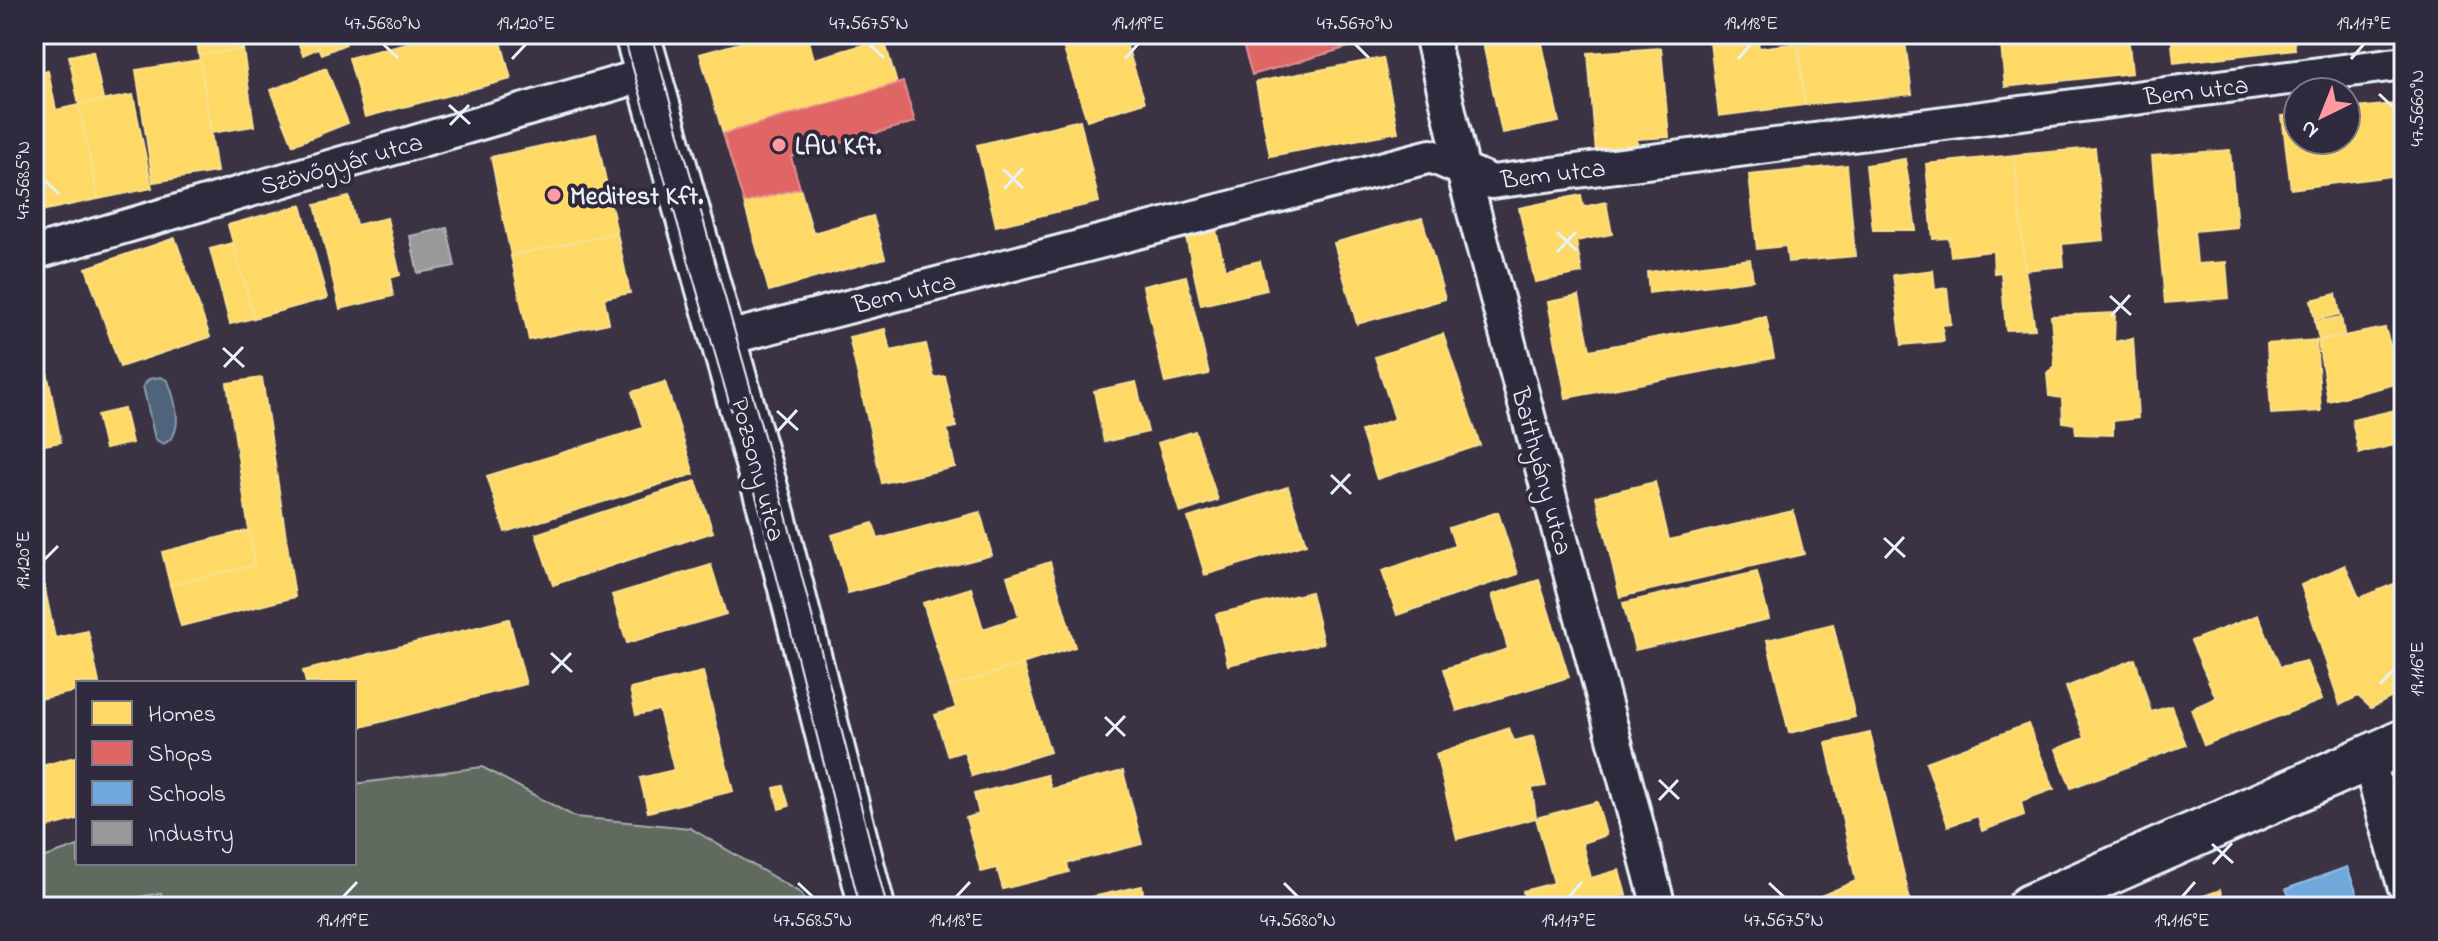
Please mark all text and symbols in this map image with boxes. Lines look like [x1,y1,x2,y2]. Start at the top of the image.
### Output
text: 47.5680°N [345,10,421,39]
text: 19.120°E [497,10,555,39]
text: 47.5675°N [829,10,909,39]
text: 19.119°E [1112,10,1164,39]
text: 47.5670°N [1317,10,1393,39]
text: 19.118°E [1724,10,1778,39]
text: 19.117°E [2337,10,2391,39]
street label: Bem utca [2141,68,2251,118]
text: 47.5660°N [2404,69,2433,147]
north arrow [2282,76,2362,156]
text: N [2294,112,2327,145]
street label: Szövőgyár utca [256,125,428,207]
place label: LAU Kft. [795,129,882,167]
marker: LAU Kft. [770,136,788,154]
text: 47.5685°N [10,141,39,219]
street label: Bem utca [1498,151,1608,201]
place label: Meditest Kft. [570,179,704,217]
marker: Meditest Kft. [545,186,563,204]
street label: Bem utca [848,264,960,326]
street label: Batthyány utca [1499,383,1581,560]
street label: Pozsony utca [719,394,794,546]
text: 19.120°E [10,531,39,589]
text: 19.116°E [2404,641,2433,697]
legend [76,681,356,865]
text: Homes [148,698,216,733]
text: Shops [148,738,213,773]
text: Schools [148,778,226,813]
text: Industry [148,818,234,854]
text: 19.119°E [317,907,369,936]
text: 47.5685°N [774,907,852,936]
text: 19.118°E [929,907,983,936]
text: 47.5680°N [1260,907,1336,936]
text: 19.117°E [1542,907,1596,936]
text: 47.5675°N [1744,907,1824,936]
text: 19.116°E [2154,907,2210,936]

